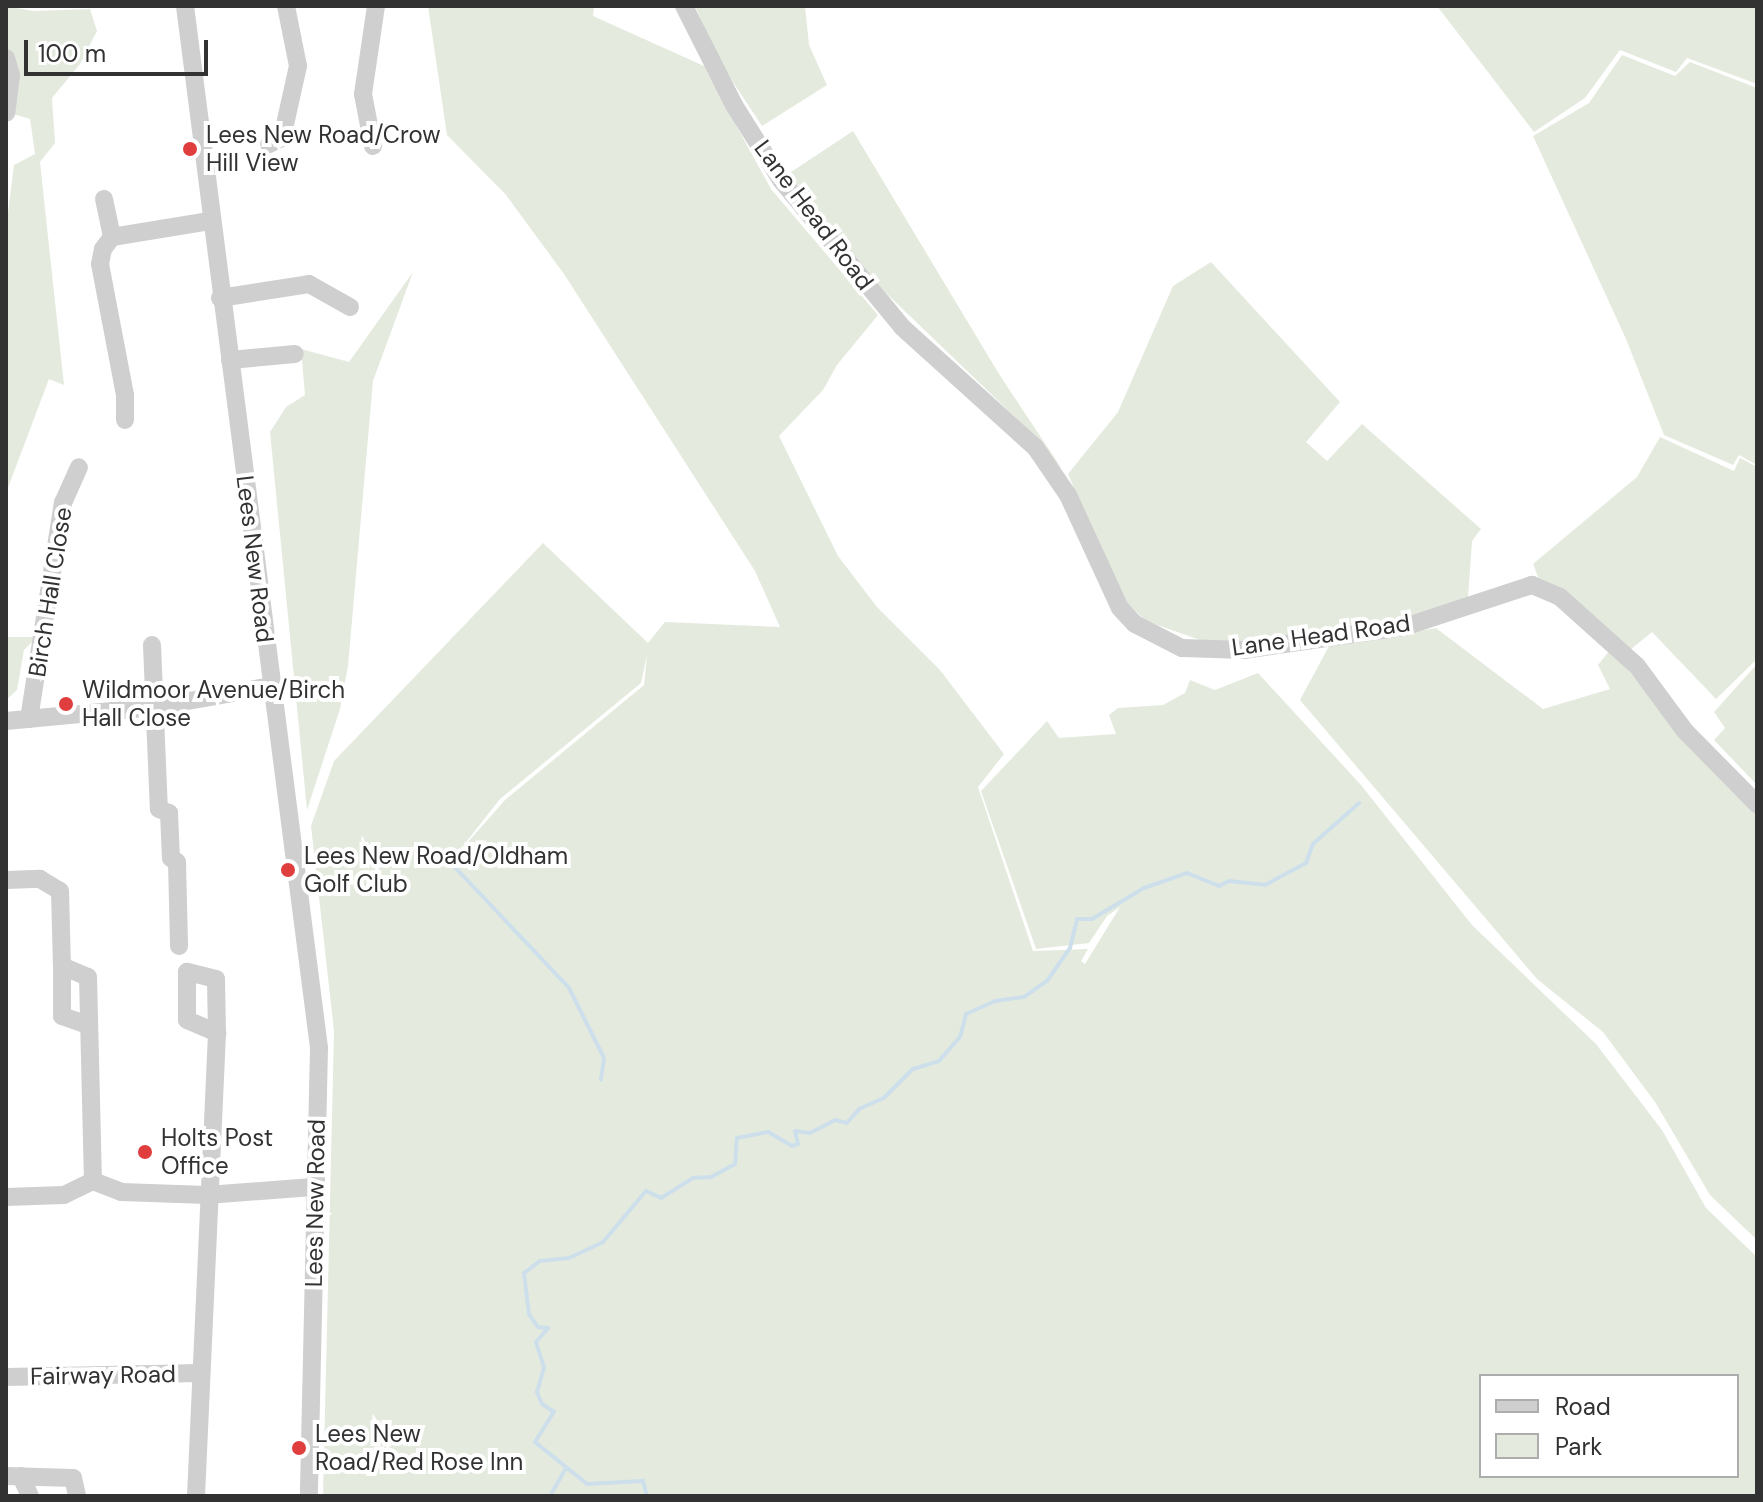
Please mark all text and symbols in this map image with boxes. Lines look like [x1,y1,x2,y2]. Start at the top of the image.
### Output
scale bar [28,24,212,74]
text: 100 m [38,38,106,69]
place label: Lees New Road/Crow Hill View [206,121,441,177]
street label: Lane Head Road [748,135,880,295]
marker: Lees New Road/Crow Hill View [181,140,199,158]
street label: Lees New Road [230,474,280,644]
street label: Birch Hall Close [22,505,78,679]
street label: Lane Head Road [1230,608,1412,662]
place label: Wildmoor Avenue/Birch Hall Close [82,676,345,732]
marker: Wildmoor Avenue/Birch Hall Close [57,695,75,713]
place label: Lees New Road/Oldham Golf Club [304,842,568,898]
marker: Lees New Road/Oldham Golf Club [279,861,297,879]
street label: Lees New Road [299,1119,331,1287]
place label: Holts Post Office [161,1124,273,1180]
marker: Holts Post Office [136,1143,154,1161]
street label: Fairway Road [30,1359,176,1391]
legend [1479,1374,1739,1478]
text: Road [1555,1391,1611,1422]
place label: Lees New Road/Red Rose Inn [315,1420,523,1476]
text: Park [1555,1431,1602,1462]
marker: Lees New Road/Red Rose Inn [290,1439,308,1457]

